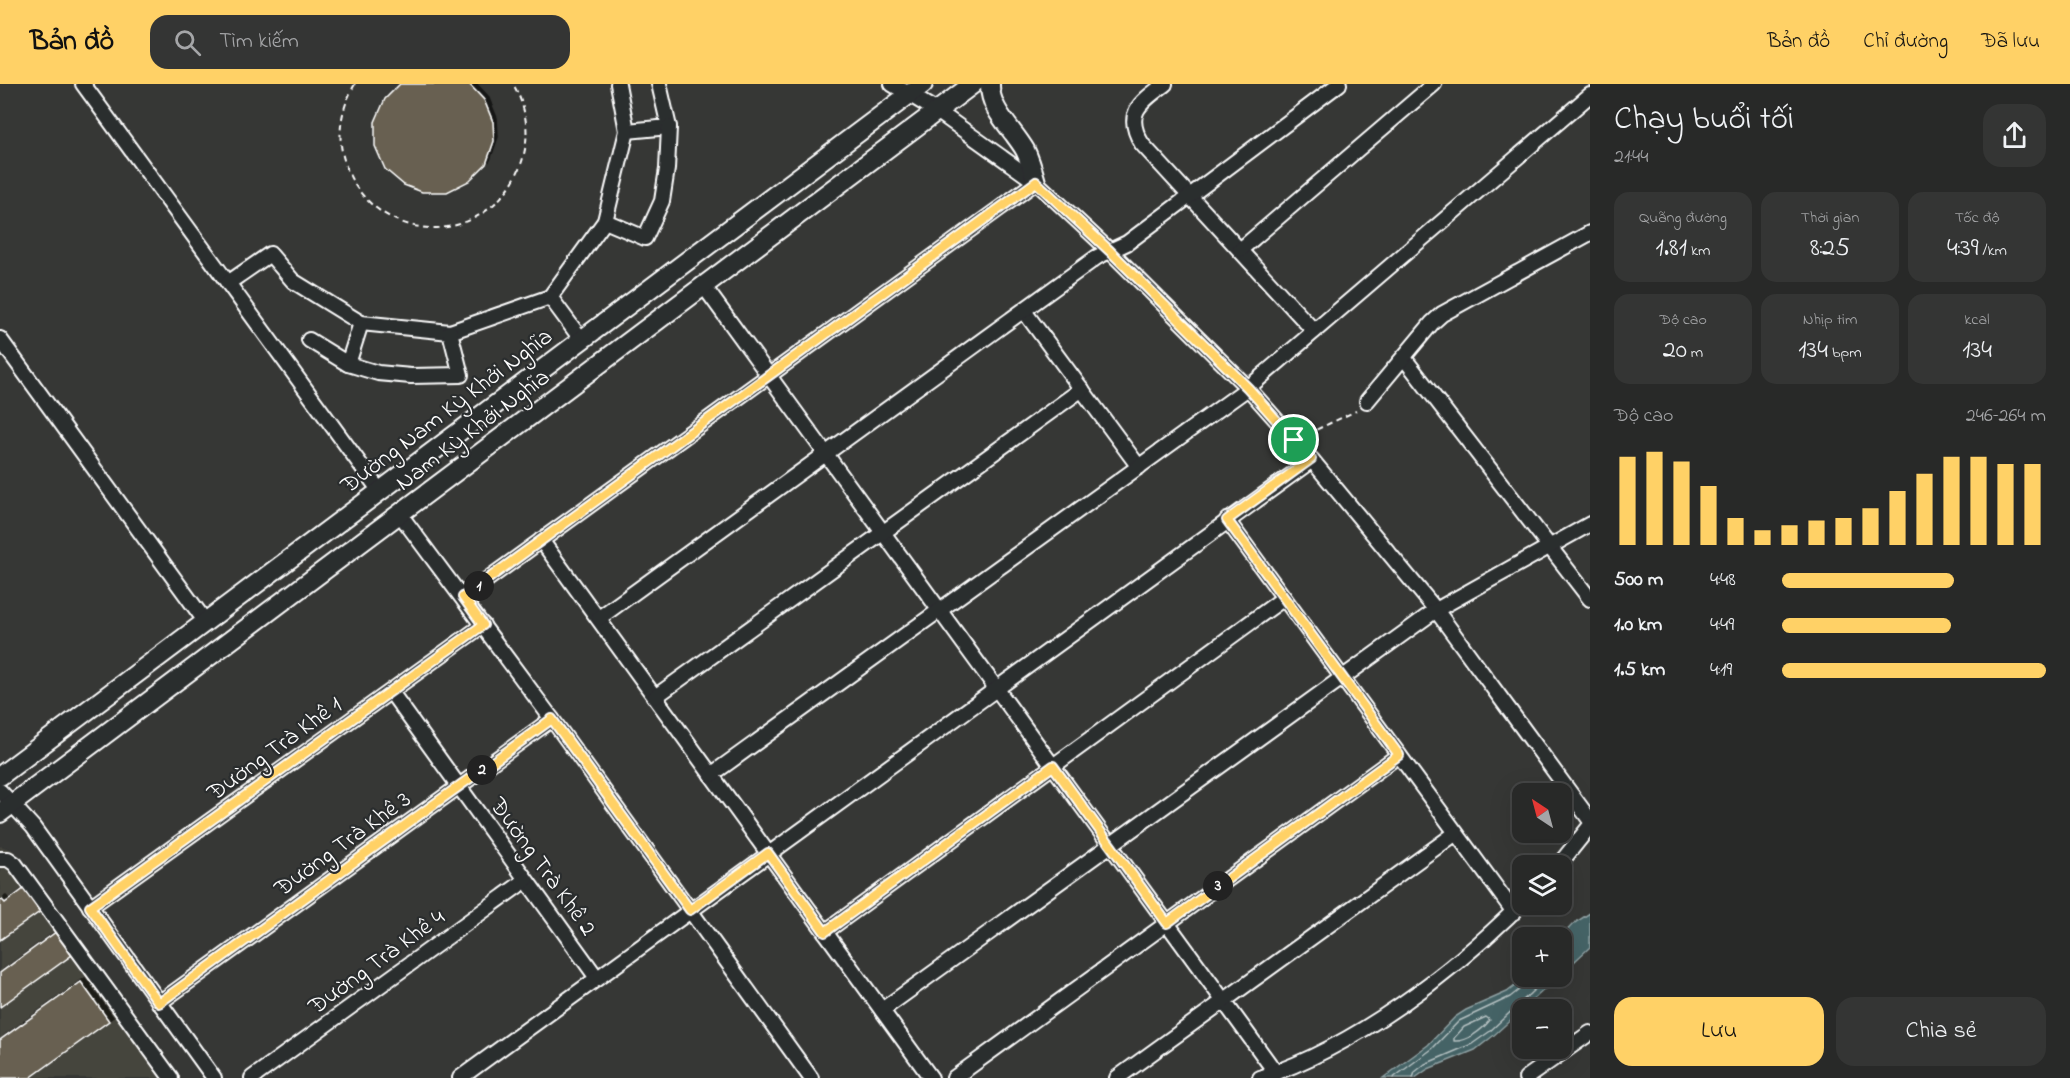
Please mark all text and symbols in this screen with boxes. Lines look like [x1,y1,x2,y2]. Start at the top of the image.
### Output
search box [150,15,570,69]
text: Bản đồ [30,22,114,63]
icon: search [171,26,204,59]
text: Tìm kiếm [219,26,299,58]
text: Bản đồ [1767,27,1830,57]
text: Chỉ đường [1863,27,1948,57]
text: Đã lưu [1981,27,2040,57]
text: Chạy buổi tối [1614,96,1794,144]
button: share [1983,104,2046,167]
text: 21:44 [1614,143,1648,172]
text: Quãng đường [1639,206,1727,230]
text: Thời gian [1801,206,1859,230]
text: Tốc độ [1955,206,1999,230]
text: 1.81 [1655,230,1687,268]
text: 8:25 [1810,230,1850,268]
text: 4:39 [1947,230,1979,268]
text: km [1687,239,1711,263]
text: /km [1979,239,2007,263]
text: Độ cao [1659,308,1707,332]
text: Nhịp tim [1803,308,1857,332]
text: kcal [1964,308,1990,332]
street label: Đường Nam Kỳ Khởi Nghĩa [334,321,558,499]
text: 20 [1663,332,1687,370]
text: 134 [1798,332,1828,370]
text: 134 [1962,332,1992,370]
text: m [1687,341,1703,365]
text: bpm [1828,341,1862,365]
street label: Nam Kỳ Khởi Nghĩa [389,362,555,496]
text: Độ cao [1614,402,1674,431]
text: 246–264 m [1966,402,2046,431]
pin [1268,414,1319,465]
icon: arrive [1277,423,1310,456]
text: 500 m [1614,566,1663,595]
text: 4:48 [1710,566,1736,595]
pin: 1 [464,571,494,601]
text: 1 [476,574,482,598]
text: 1.0 km [1614,611,1662,640]
text: 4:49 [1710,611,1734,640]
text: 1.5 km [1614,656,1665,685]
text: 4:19 [1710,656,1732,685]
street label: Đường Trà Khê 1 [200,689,350,812]
pin: 2 [467,755,497,785]
text: 2 [478,758,486,782]
street label: Đường Trà Khê 3 [267,783,419,907]
north arrow [1512,783,1572,843]
map controls [1512,783,1572,1059]
street label: Đường Trà Khê 2 [479,790,604,944]
button: layers [1512,855,1572,915]
pin: 3 [1203,871,1233,901]
text: 3 [1215,874,1221,898]
street label: Đường Trà Khê 4 [301,901,453,1025]
button: + [1512,927,1572,987]
button: Lưu [1614,997,1824,1066]
button: Chia sẻ [1836,997,2046,1066]
button: − [1512,999,1572,1059]

